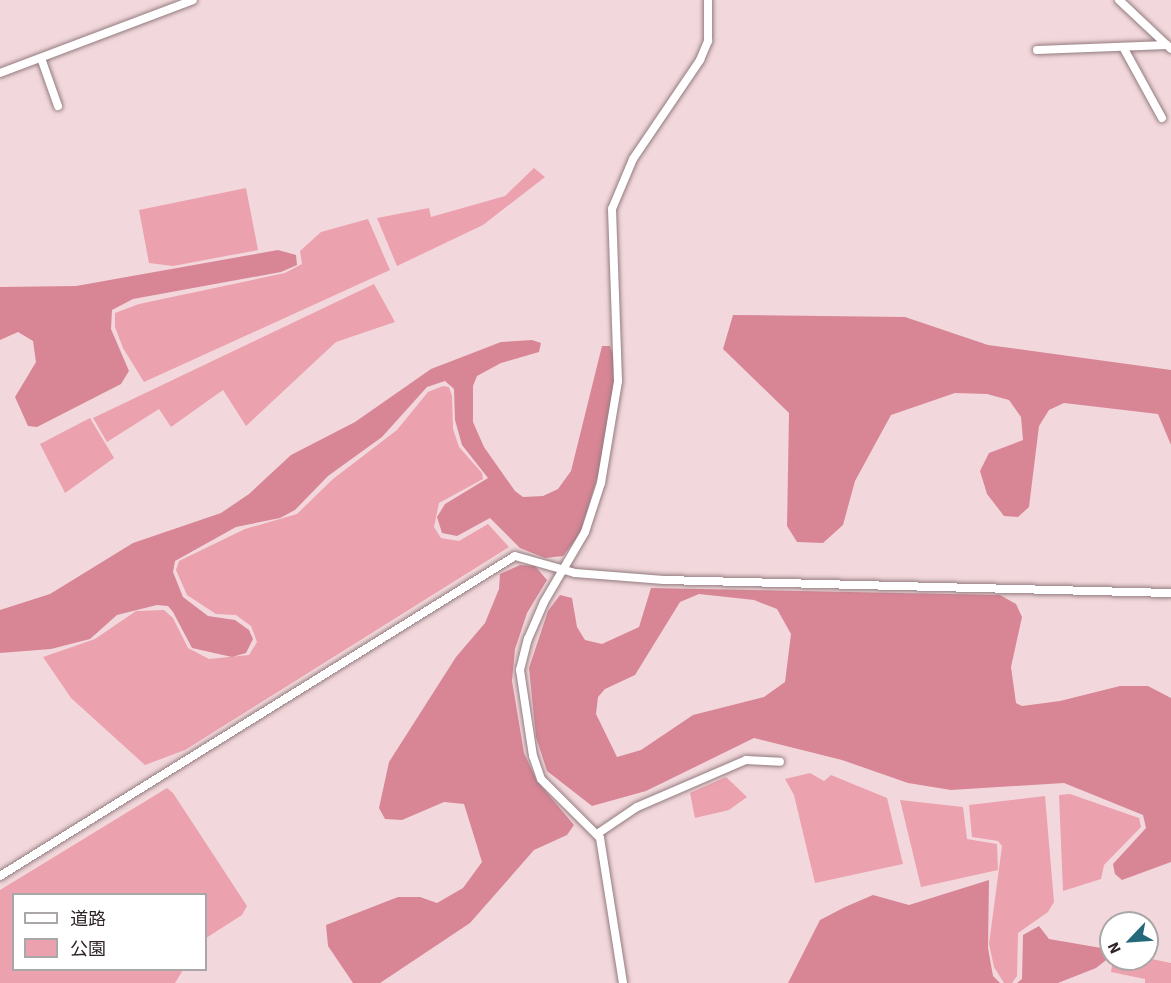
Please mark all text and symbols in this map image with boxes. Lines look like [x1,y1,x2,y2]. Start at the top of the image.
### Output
legend [12,893,207,971]
text: 道路 [70,907,106,932]
north arrow [1099,911,1159,971]
text: 公園 [70,937,106,962]
text: N [1102,938,1127,957]

